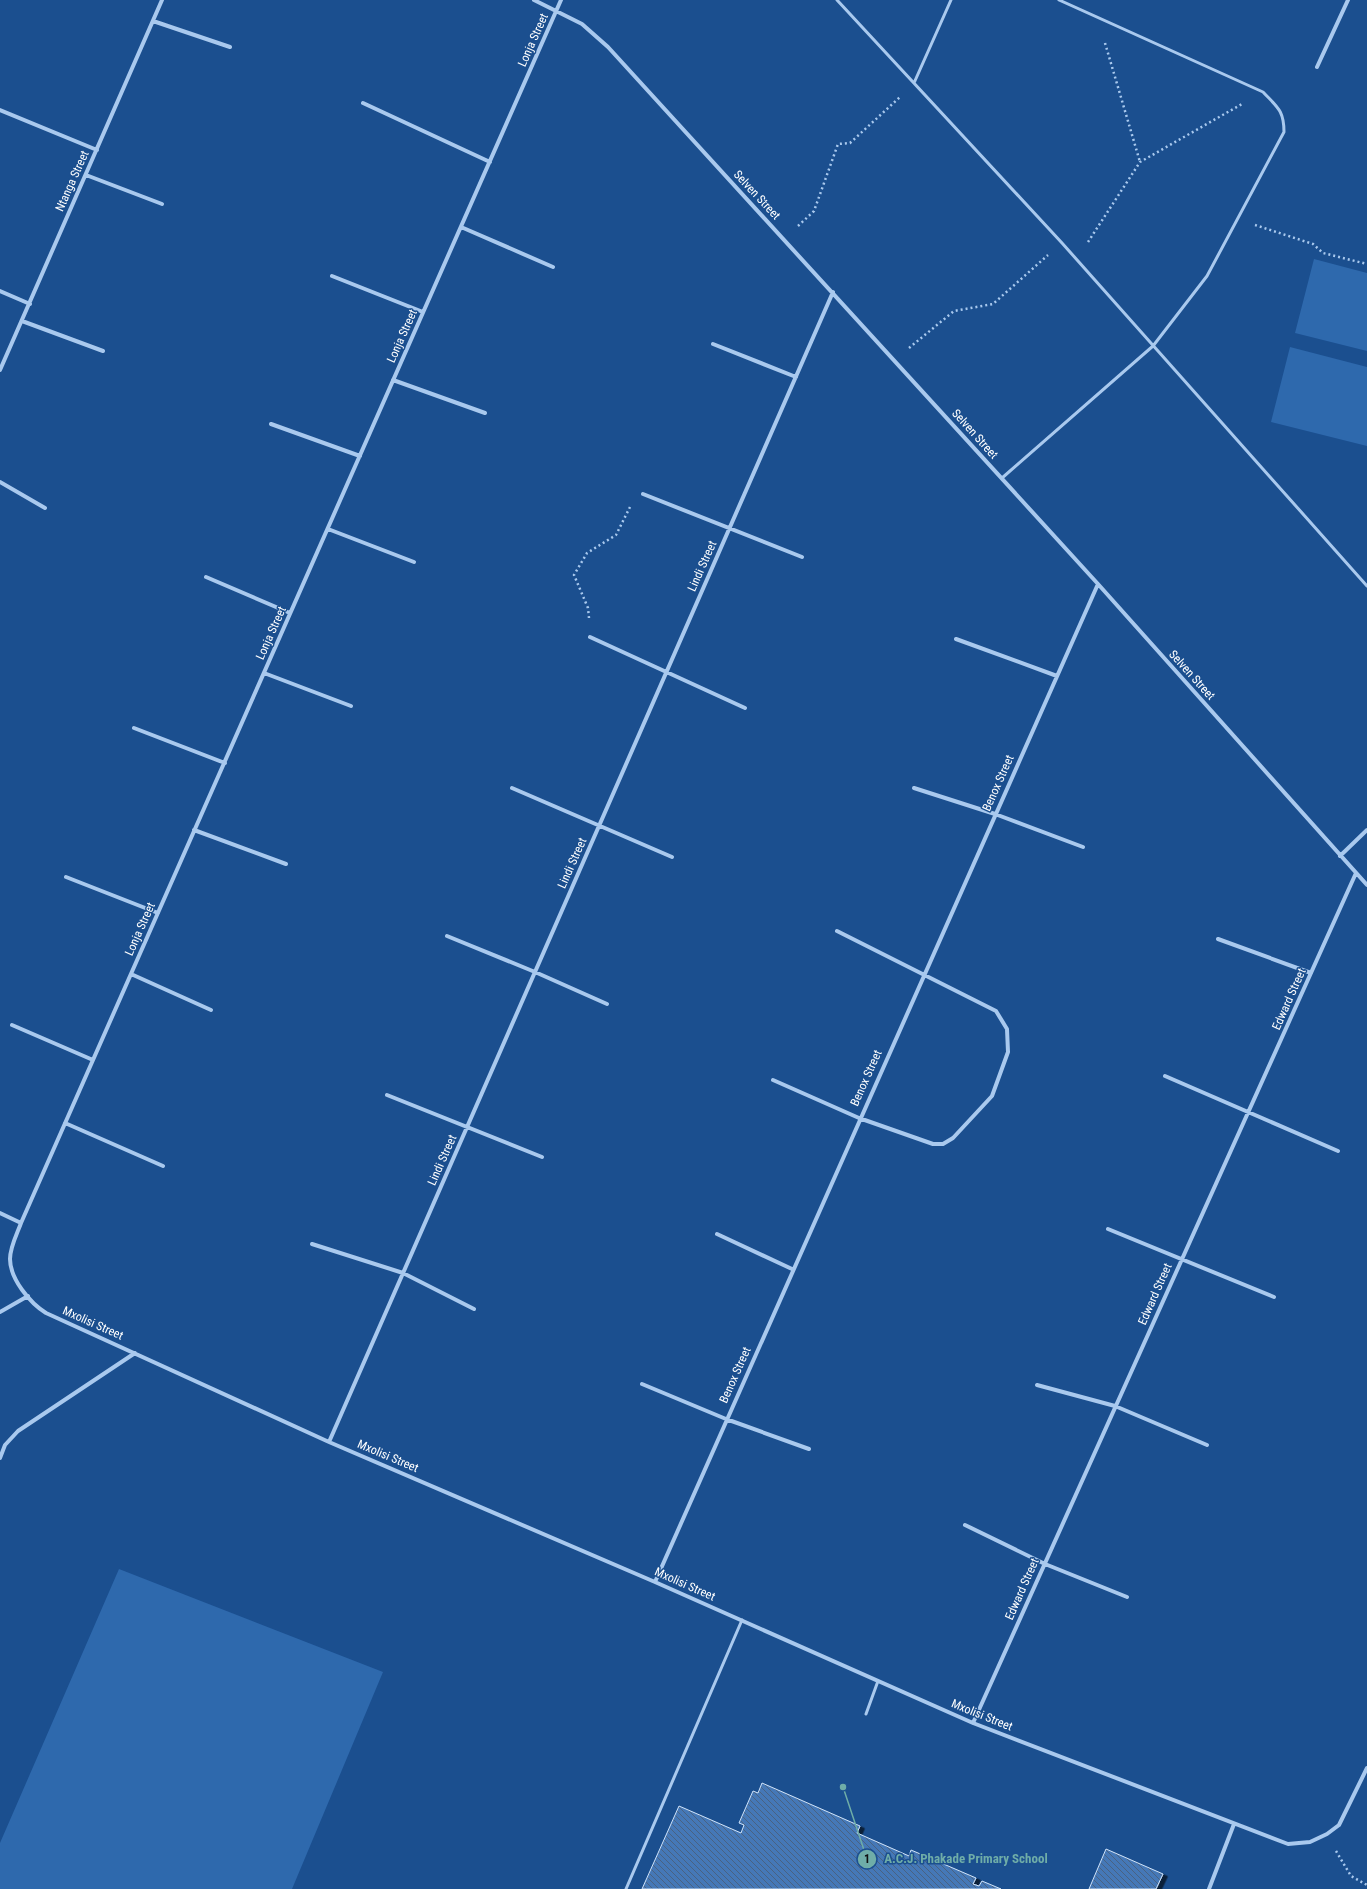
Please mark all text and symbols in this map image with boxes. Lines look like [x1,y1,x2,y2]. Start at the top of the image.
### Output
street label: Lonja Street [515,11,551,69]
street label: Ntanga Street [52,148,92,214]
street label: Selven Street [731,168,784,223]
street label: Lonja Street [384,307,420,365]
street label: Selven Street [949,406,1001,462]
street label: Lindi Street [685,538,720,593]
street label: Lonja Street [253,604,289,662]
street label: Selven Street [1166,647,1218,703]
street label: Benox Street [979,752,1017,813]
street label: Lindi Street [555,835,590,890]
street label: Lonja Street [122,900,158,958]
street label: Edward Street [1269,966,1309,1032]
street label: Benox Street [847,1047,885,1108]
street label: Lindi Street [425,1132,460,1187]
street label: Edward Street [1135,1261,1175,1327]
street label: Mxolisi Street [61,1303,126,1343]
street label: Benox Street [716,1344,754,1405]
street label: Mxolisi Street [355,1437,421,1475]
street label: Edward Street [1002,1556,1042,1622]
street label: Mxolisi Street [653,1564,718,1604]
street label: Mxolisi Street [949,1696,1015,1734]
callout: A.C.J. Phakade Primary School [857,1846,1056,1871]
text: A.C.J. Phakade Primary School [884,1851,1048,1866]
text: 1 [864,1852,870,1866]

